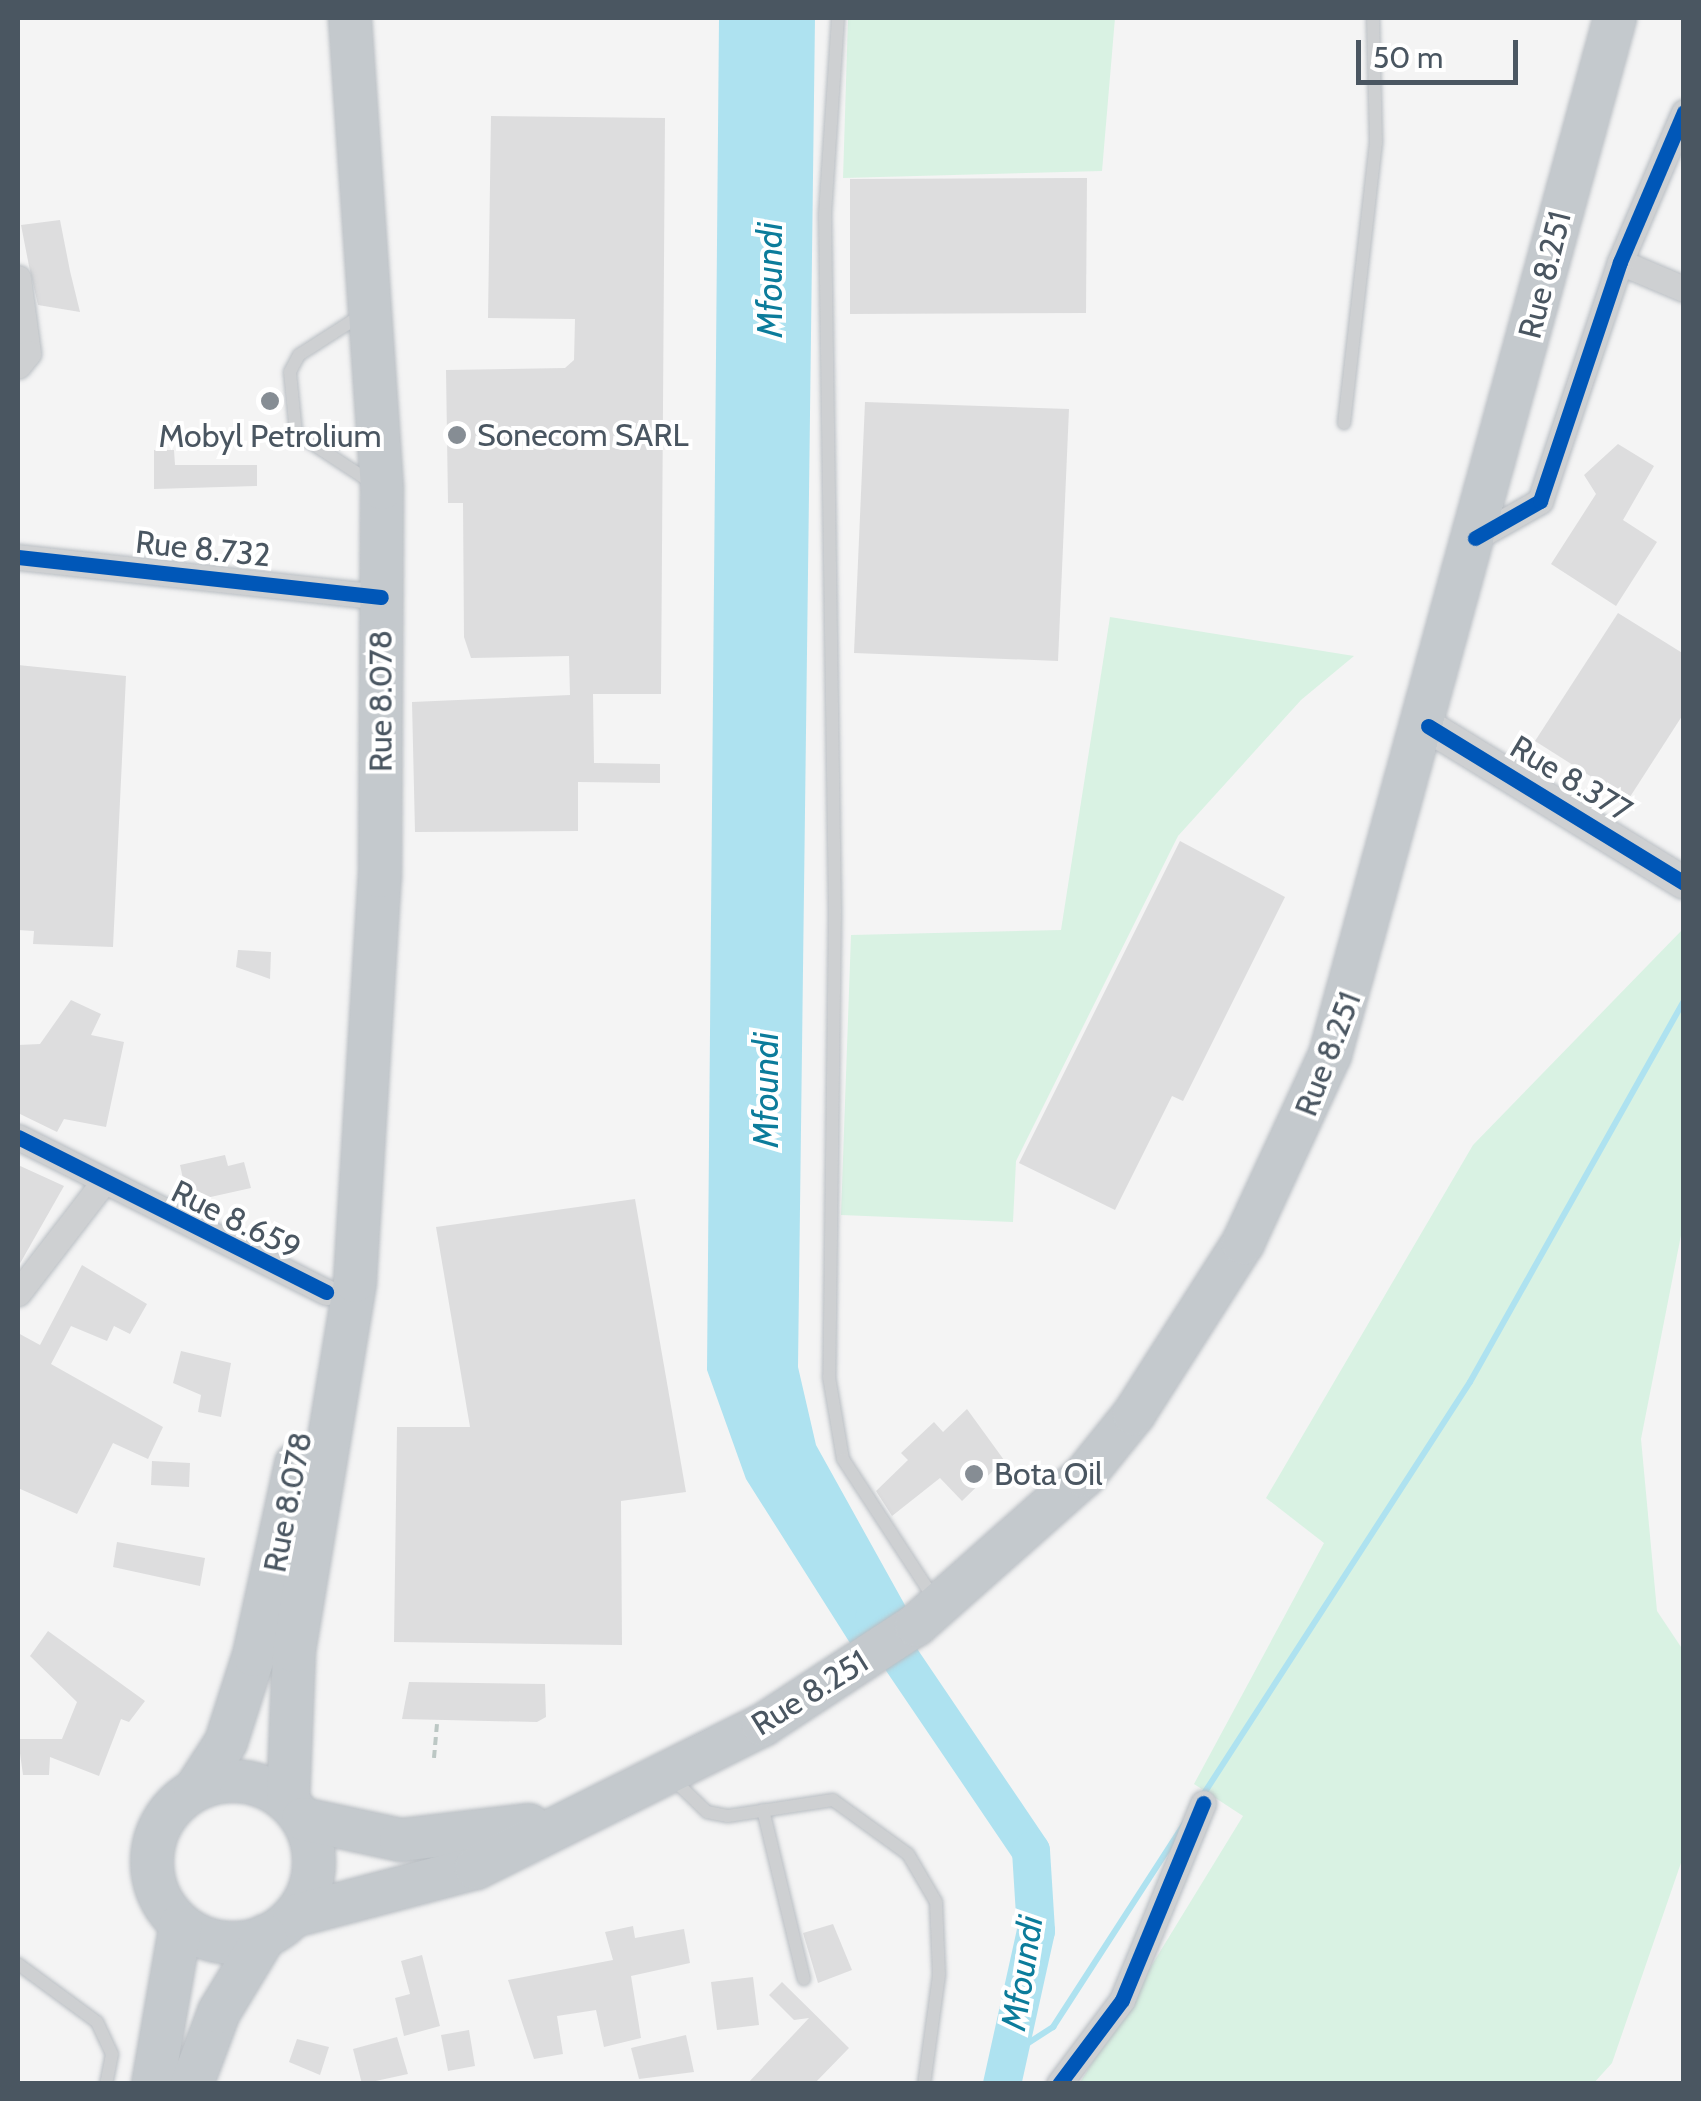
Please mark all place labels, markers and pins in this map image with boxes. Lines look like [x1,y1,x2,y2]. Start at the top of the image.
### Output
marker: Mobyl Petrolium [259,390,281,412]
place label: Sonecom SARL [477,416,688,454]
place label: Mobyl Petrolium [158,417,382,455]
marker: Sonecom SARL [446,424,468,446]
place label: Bota Oil [994,1455,1103,1493]
marker: Bota Oil [963,1463,985,1485]

